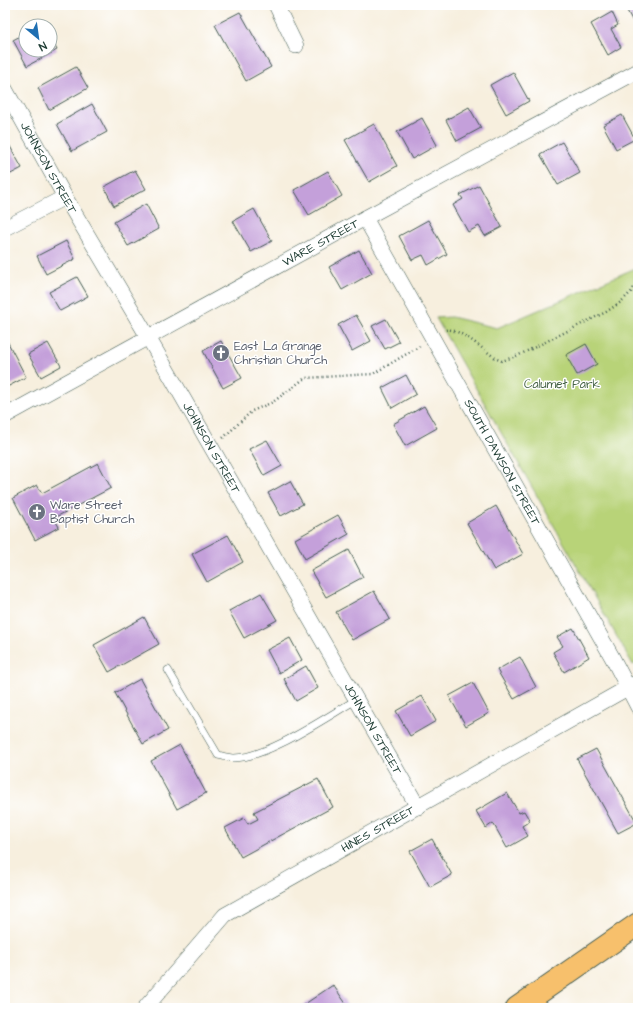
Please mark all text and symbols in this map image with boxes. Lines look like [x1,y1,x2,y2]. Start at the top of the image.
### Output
north arrow [18,18,58,58]
text: N [36,38,49,55]
street label: JOHNSON STREET [16,119,82,217]
street label: WARE STREET [279,214,362,270]
place label: East La Grange Christian Church [234,338,327,369]
church icon: East La Grange Christian Church [211,343,231,363]
park label: Calumet Park [524,376,601,393]
street label: SOUTH DAWSON STREET [460,396,545,529]
street label: JOHNSON STREET [179,399,245,497]
place label: Ware Street Baptist Church [50,497,134,528]
church icon: Ware Street Baptist Church [27,502,47,522]
street label: JOHNSON STREET [340,680,406,778]
street label: HINES STREET [338,801,418,856]

